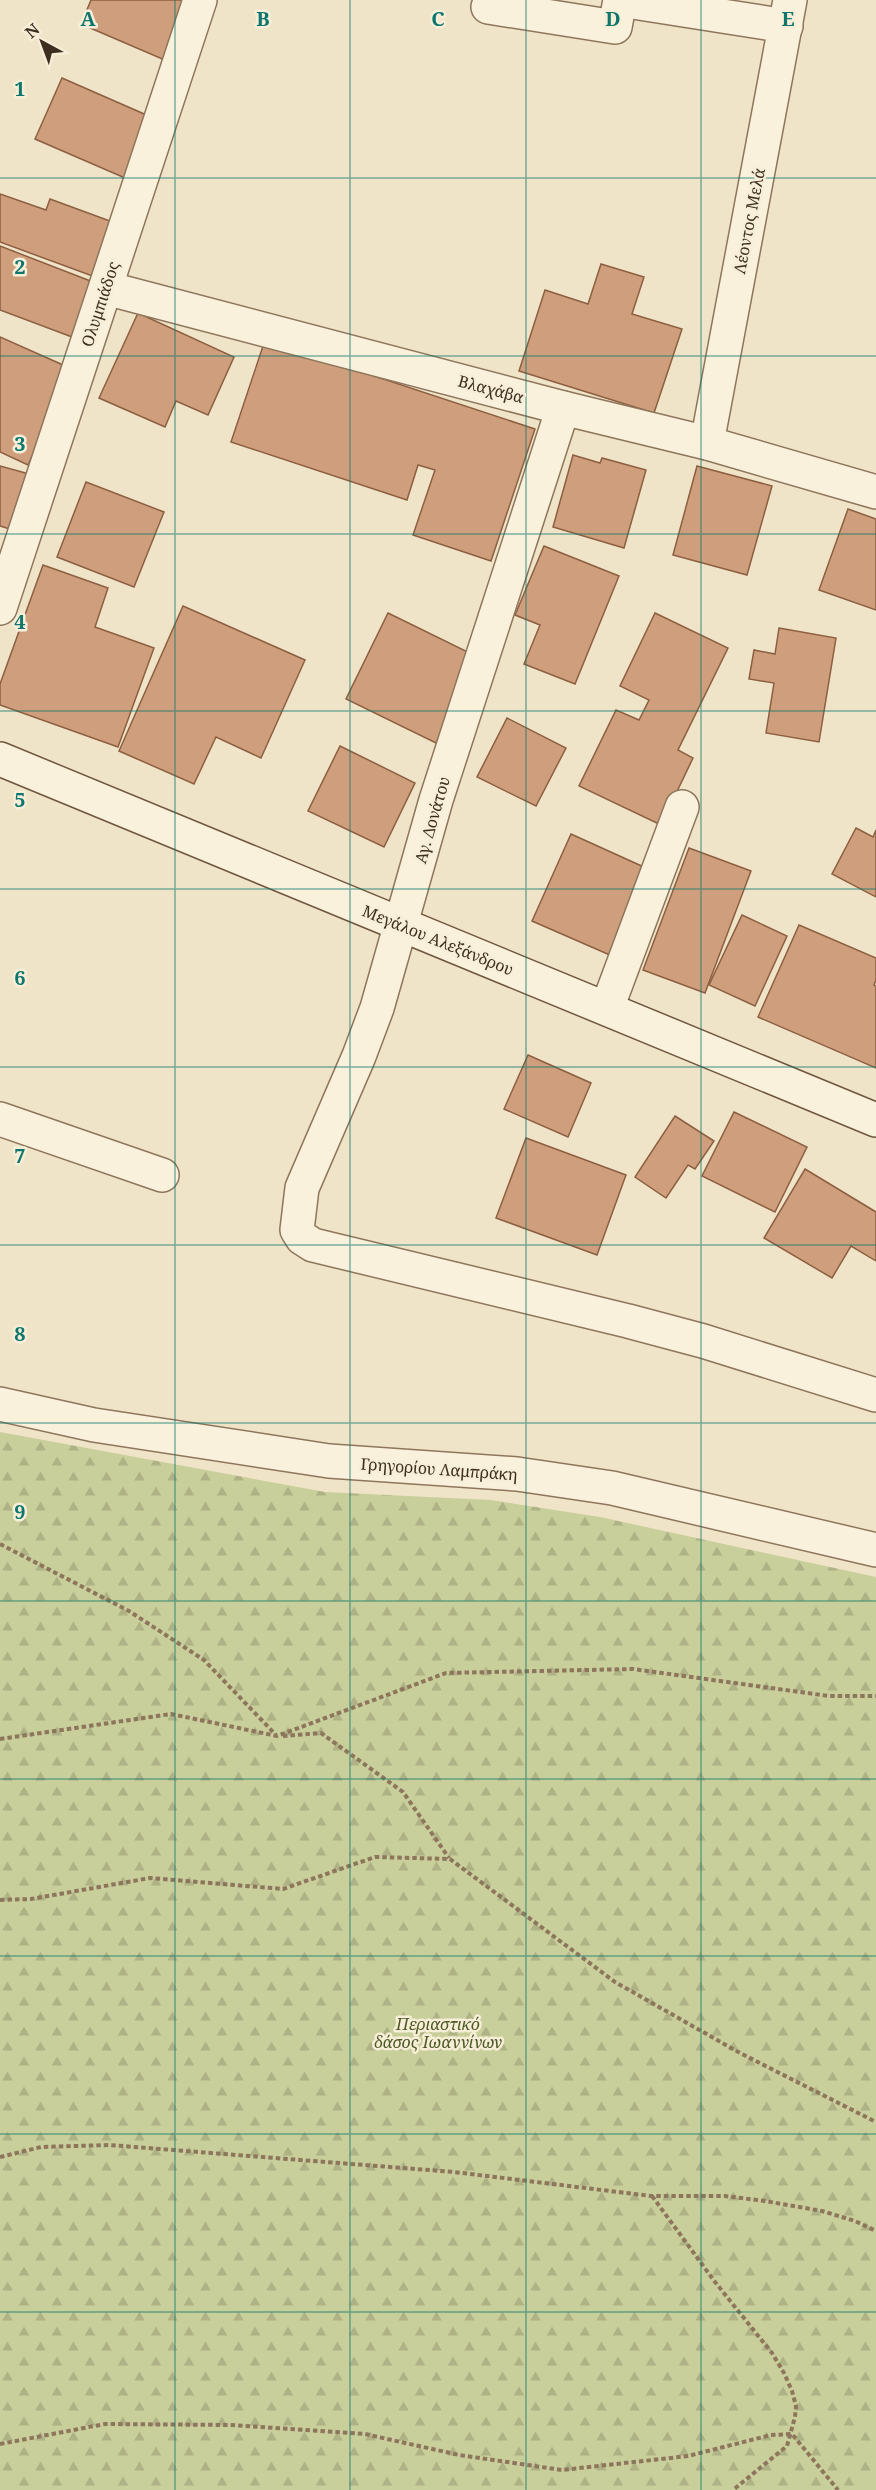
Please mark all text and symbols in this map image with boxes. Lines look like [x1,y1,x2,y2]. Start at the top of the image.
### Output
text: A [80,5,96,32]
text: B [256,5,270,32]
text: C [431,5,445,32]
text: D [605,5,621,32]
text: E [781,5,795,32]
north arrow [12,12,72,72]
text: N [20,18,44,43]
text: 1 [14,75,26,102]
street label: Λέοντος Μελά [728,166,770,276]
text: 2 [14,253,26,280]
street label: Ολυμπιάδος [76,258,124,349]
street label: Βλαχάβα [456,370,526,408]
text: 3 [14,430,26,457]
text: 4 [14,608,26,635]
street label: Αγ. Δονάτου [409,774,455,866]
text: 5 [14,786,26,813]
street label: Μεγάλου Αλεξάνδρου [359,900,517,980]
text: 6 [14,964,26,991]
text: 7 [14,1142,26,1169]
text: 8 [14,1320,26,1347]
street label: Γρηγορίου Λαμπράκη [360,1453,518,1485]
text: 9 [14,1498,26,1525]
park label: Περιαστικό δάσος Ιωαννίνων [374,2013,502,2053]

